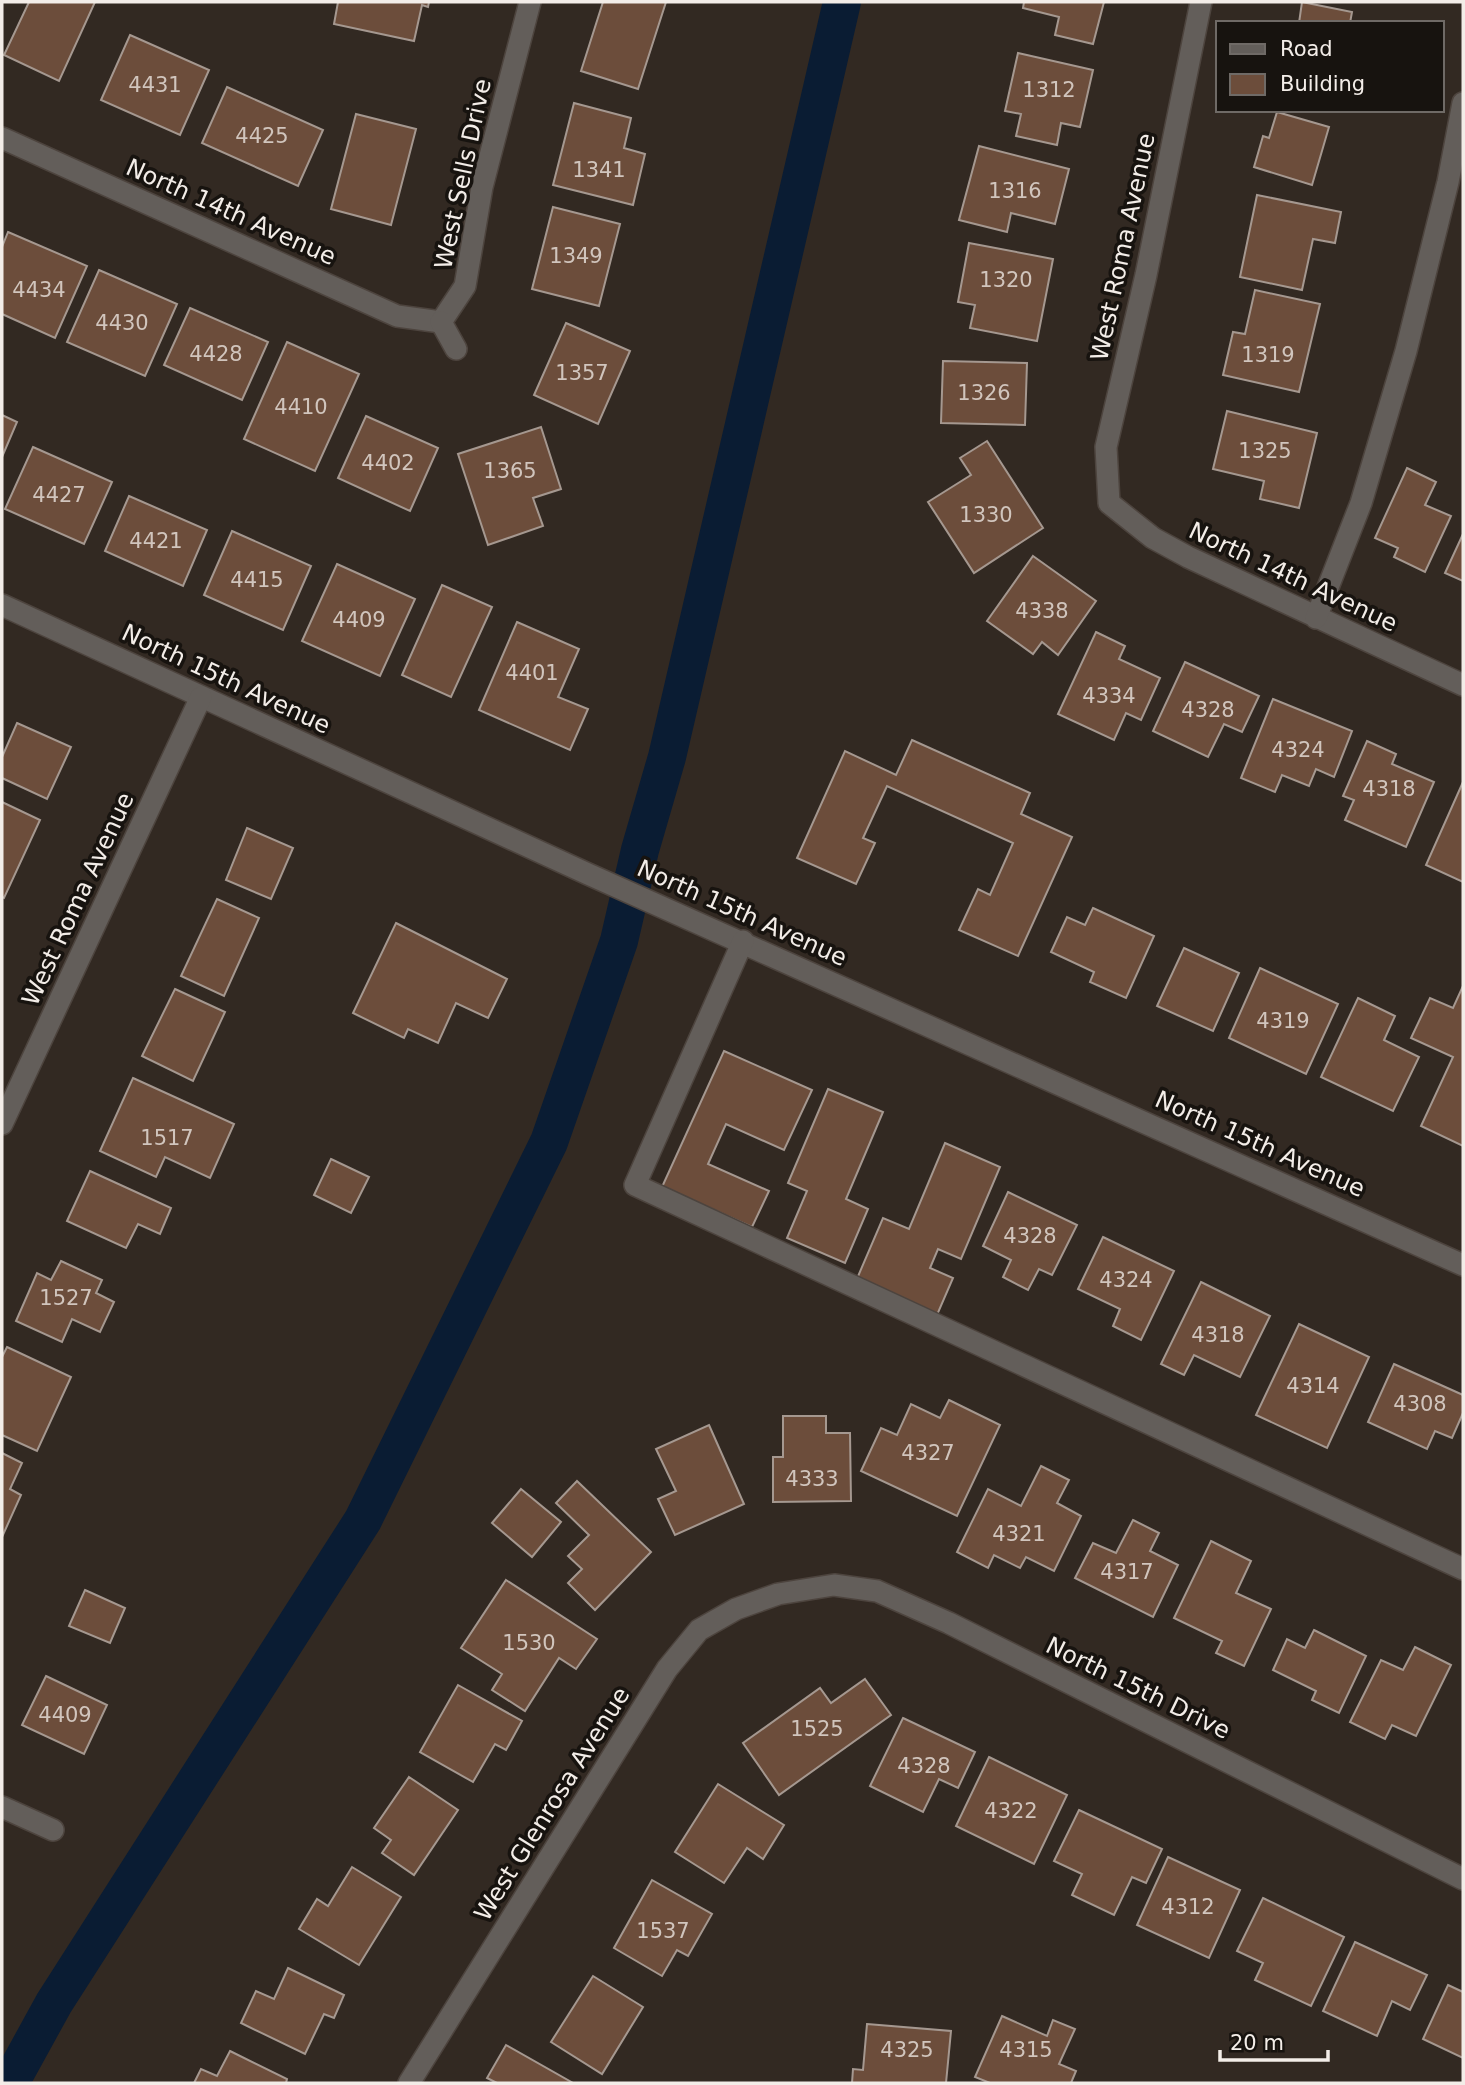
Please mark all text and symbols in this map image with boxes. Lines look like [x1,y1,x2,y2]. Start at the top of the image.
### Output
legend [1216,21,1444,112]
text: Road [1280,37,1333,61]
text: Building [1280,72,1365,96]
house number: 4431 [128,73,182,97]
street label: West Sells Drive [429,76,497,272]
house number: 1312 [1022,78,1076,102]
house number: 4425 [235,124,289,148]
street label: West Roma Avenue [1085,131,1161,363]
street label: North 14th Avenue [122,153,340,271]
house number: 1341 [572,158,626,182]
house number: 1316 [988,179,1042,203]
house number: 1349 [549,244,603,268]
house number: 1320 [979,268,1033,292]
house number: 4434 [12,278,66,302]
house number: 4430 [95,311,149,335]
house number: 4428 [189,342,243,366]
house number: 1319 [1241,343,1295,367]
house number: 1357 [555,361,609,385]
house number: 1326 [957,381,1011,405]
house number: 4410 [274,395,328,419]
house number: 1325 [1238,439,1292,463]
house number: 4402 [361,451,415,475]
house number: 1365 [483,459,537,483]
house number: 4427 [32,483,86,507]
house number: 1330 [959,503,1013,527]
street label: North 14th Avenue [1184,516,1402,638]
house number: 4421 [129,529,183,553]
house number: 4415 [230,568,284,592]
house number: 4338 [1015,599,1069,623]
house number: 4409 [332,608,386,632]
street label: North 15th Avenue [117,618,335,740]
house number: 4401 [505,661,559,685]
house number: 4334 [1082,684,1136,708]
house number: 4328 [1181,698,1235,722]
house number: 4324 [1271,738,1325,762]
house number: 4318 [1362,777,1416,801]
street label: West Roma Avenue [16,788,140,1010]
street label: North 15th Avenue [633,854,851,972]
house number: 4319 [1256,1009,1310,1033]
street label: North 15th Avenue [1151,1085,1369,1203]
house number: 1517 [140,1126,194,1150]
house number: 4328 [1003,1224,1057,1248]
house number: 4324 [1099,1268,1153,1292]
house number: 1527 [39,1286,93,1310]
house number: 4318 [1191,1323,1245,1347]
house number: 4314 [1286,1374,1340,1398]
house number: 4308 [1393,1392,1447,1416]
house number: 4327 [901,1441,955,1465]
house number: 4333 [785,1467,839,1491]
house number: 4321 [992,1522,1046,1546]
house number: 4317 [1100,1560,1154,1584]
house number: 1530 [502,1631,556,1655]
street label: North 15th Drive [1041,1631,1235,1745]
street label: West Glenrosa Avenue [469,1682,635,1926]
house number: 4409 [38,1703,92,1727]
house number: 1525 [790,1717,844,1741]
house number: 4328 [897,1754,951,1778]
house number: 4322 [984,1799,1038,1823]
house number: 4312 [1161,1895,1215,1919]
house number: 1537 [636,1919,690,1943]
scale bar [1220,2018,1328,2062]
text: 20 m [1230,2031,1284,2055]
house number: 4325 [880,2038,934,2062]
house number: 4315 [999,2038,1053,2062]

